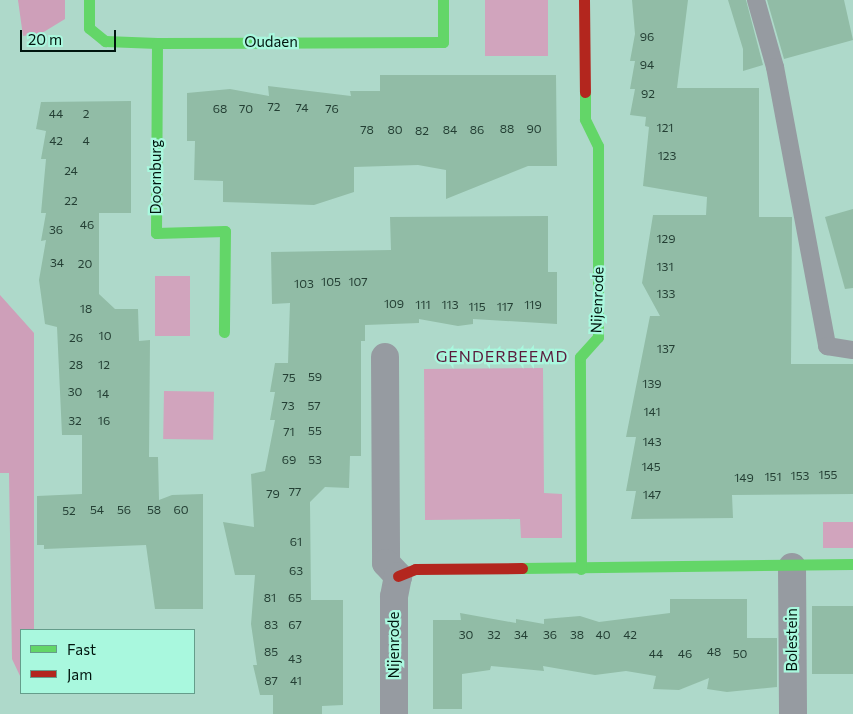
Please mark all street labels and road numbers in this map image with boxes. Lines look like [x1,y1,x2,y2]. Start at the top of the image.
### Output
street label: Oudaen [244,33,298,51]
street label: Doornburg [147,140,165,214]
street label: Nijenrode [587,266,607,334]
street label: Bolestein [783,608,801,672]
street label: Nijenrode [385,612,403,678]

